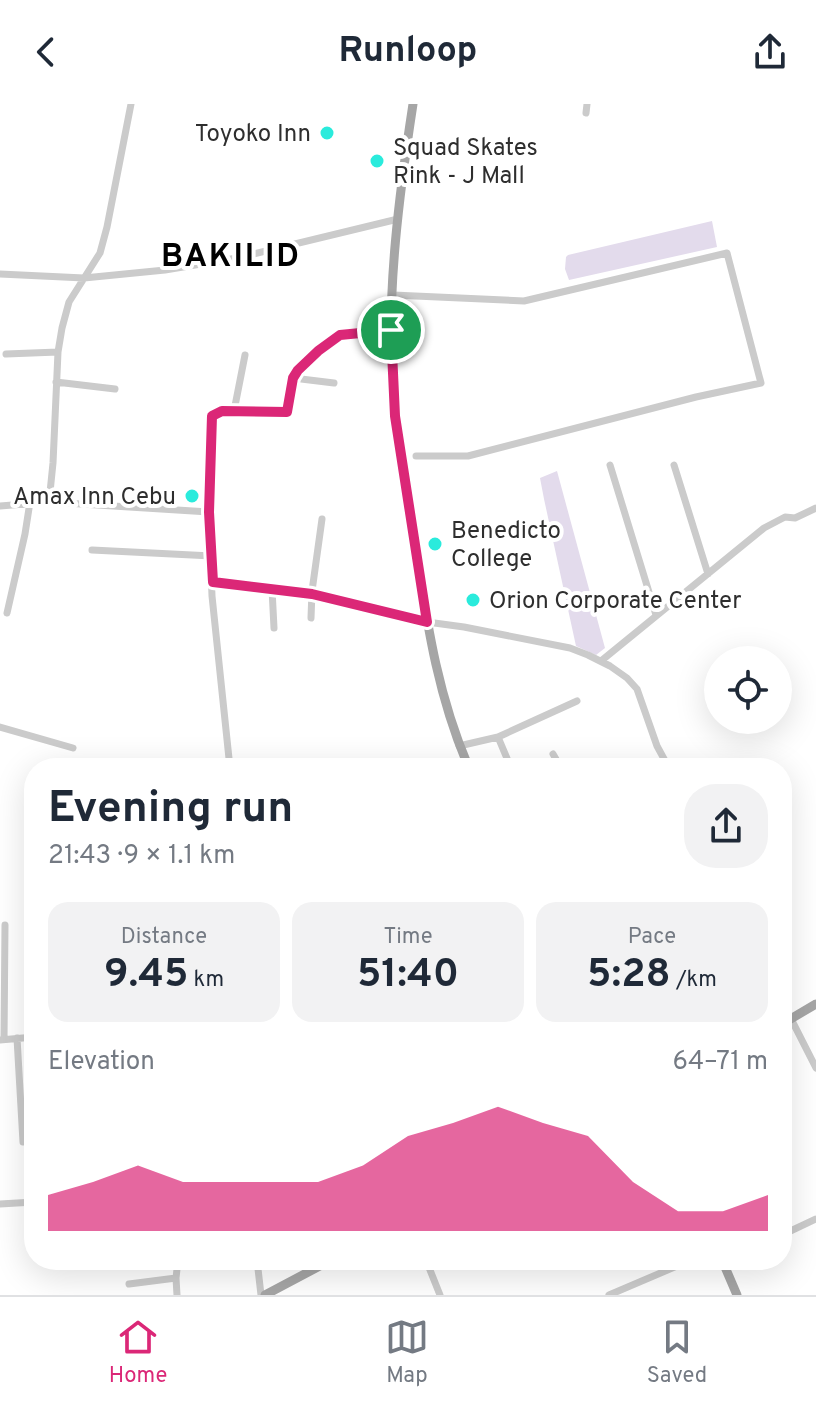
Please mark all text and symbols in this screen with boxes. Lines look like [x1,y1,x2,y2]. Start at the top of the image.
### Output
text: Runloop [339,29,477,75]
icon: back [24,30,68,74]
icon: share [748,30,792,74]
place label: Toyoko Inn [195,120,311,150]
marker: Toyoko Inn [318,124,336,142]
place label: Squad Skates Rink - J Mall [393,134,538,192]
marker: Squad Skates Rink - J Mall [368,152,386,170]
district label: BAKILID [161,238,301,278]
pin [357,296,425,364]
icon: arrive [369,308,413,352]
place label: Amax Inn Cebu [13,483,176,513]
marker: Amax Inn Cebu [183,487,201,505]
place label: Benedicto College [451,517,561,575]
marker: Benedicto College [426,535,444,553]
place label: Orion Corporate Center [489,587,741,617]
marker: Orion Corporate Center [464,591,482,609]
map controls [704,646,792,734]
button: locate [704,646,792,734]
text: Evening run [48,782,293,838]
button: share [684,784,768,868]
text: 21:43 · 9 × 1.1 km [48,840,235,873]
text: Distance [121,924,207,951]
text: Time [383,924,433,951]
text: Pace [628,924,676,951]
text: 9.45 [104,951,188,1001]
text: 51:40 [357,951,459,1001]
text: 5:28 [587,951,671,1001]
text: km [188,967,224,994]
text: /km [671,967,717,994]
text: Elevation [48,1046,155,1079]
text: 64–71 m [673,1046,768,1079]
tab: Home [109,1315,167,1390]
tab: Map [385,1315,429,1390]
tab: Saved [647,1315,707,1390]

